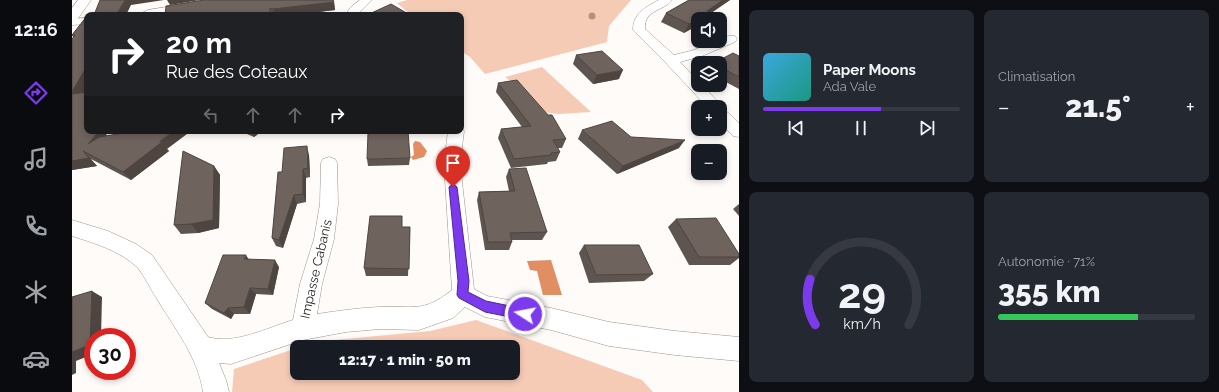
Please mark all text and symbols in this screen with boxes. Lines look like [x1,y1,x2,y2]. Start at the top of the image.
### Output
map controls [691,12,727,180]
button: sound [691,12,727,48]
text: 12:16 [14,19,58,40]
text: 20 m [166,27,232,60]
icon: right [100,28,152,80]
button: layers [691,56,727,92]
text: Rue des Coteaux [166,61,307,82]
text: Paper Moons [823,61,916,79]
text: Climatisation [998,69,1075,84]
icon: directions [22,79,50,107]
text: Ada Vale [823,79,876,94]
text: 21.5° [1065,89,1131,124]
text: − [998,94,1010,120]
text: + [1186,94,1195,120]
button: + [691,100,727,136]
icon: left [200,104,222,126]
icon: ahead [242,104,264,126]
icon: ahead [284,104,306,126]
icon: right [326,104,348,126]
icon: previous [785,117,807,139]
icon: pause [850,117,872,139]
icon: next [916,117,938,139]
button: − [691,144,727,180]
icon: music [22,145,50,173]
pin [436,146,470,187]
icon: arrive [442,152,464,174]
icon: phone [22,212,50,240]
street label: Impasse Cabanis [297,218,335,320]
text: Autonomie · 71% [998,254,1095,269]
text: 29 [838,269,885,318]
text: 355 km [998,274,1101,309]
icon: climate [22,278,50,306]
position arrow [504,293,546,335]
text: km/h [843,316,880,332]
speed limit sign: 30 [84,328,136,380]
icon: car [22,345,50,373]
text: 12:17 · 1 min · 50 m [339,351,471,369]

